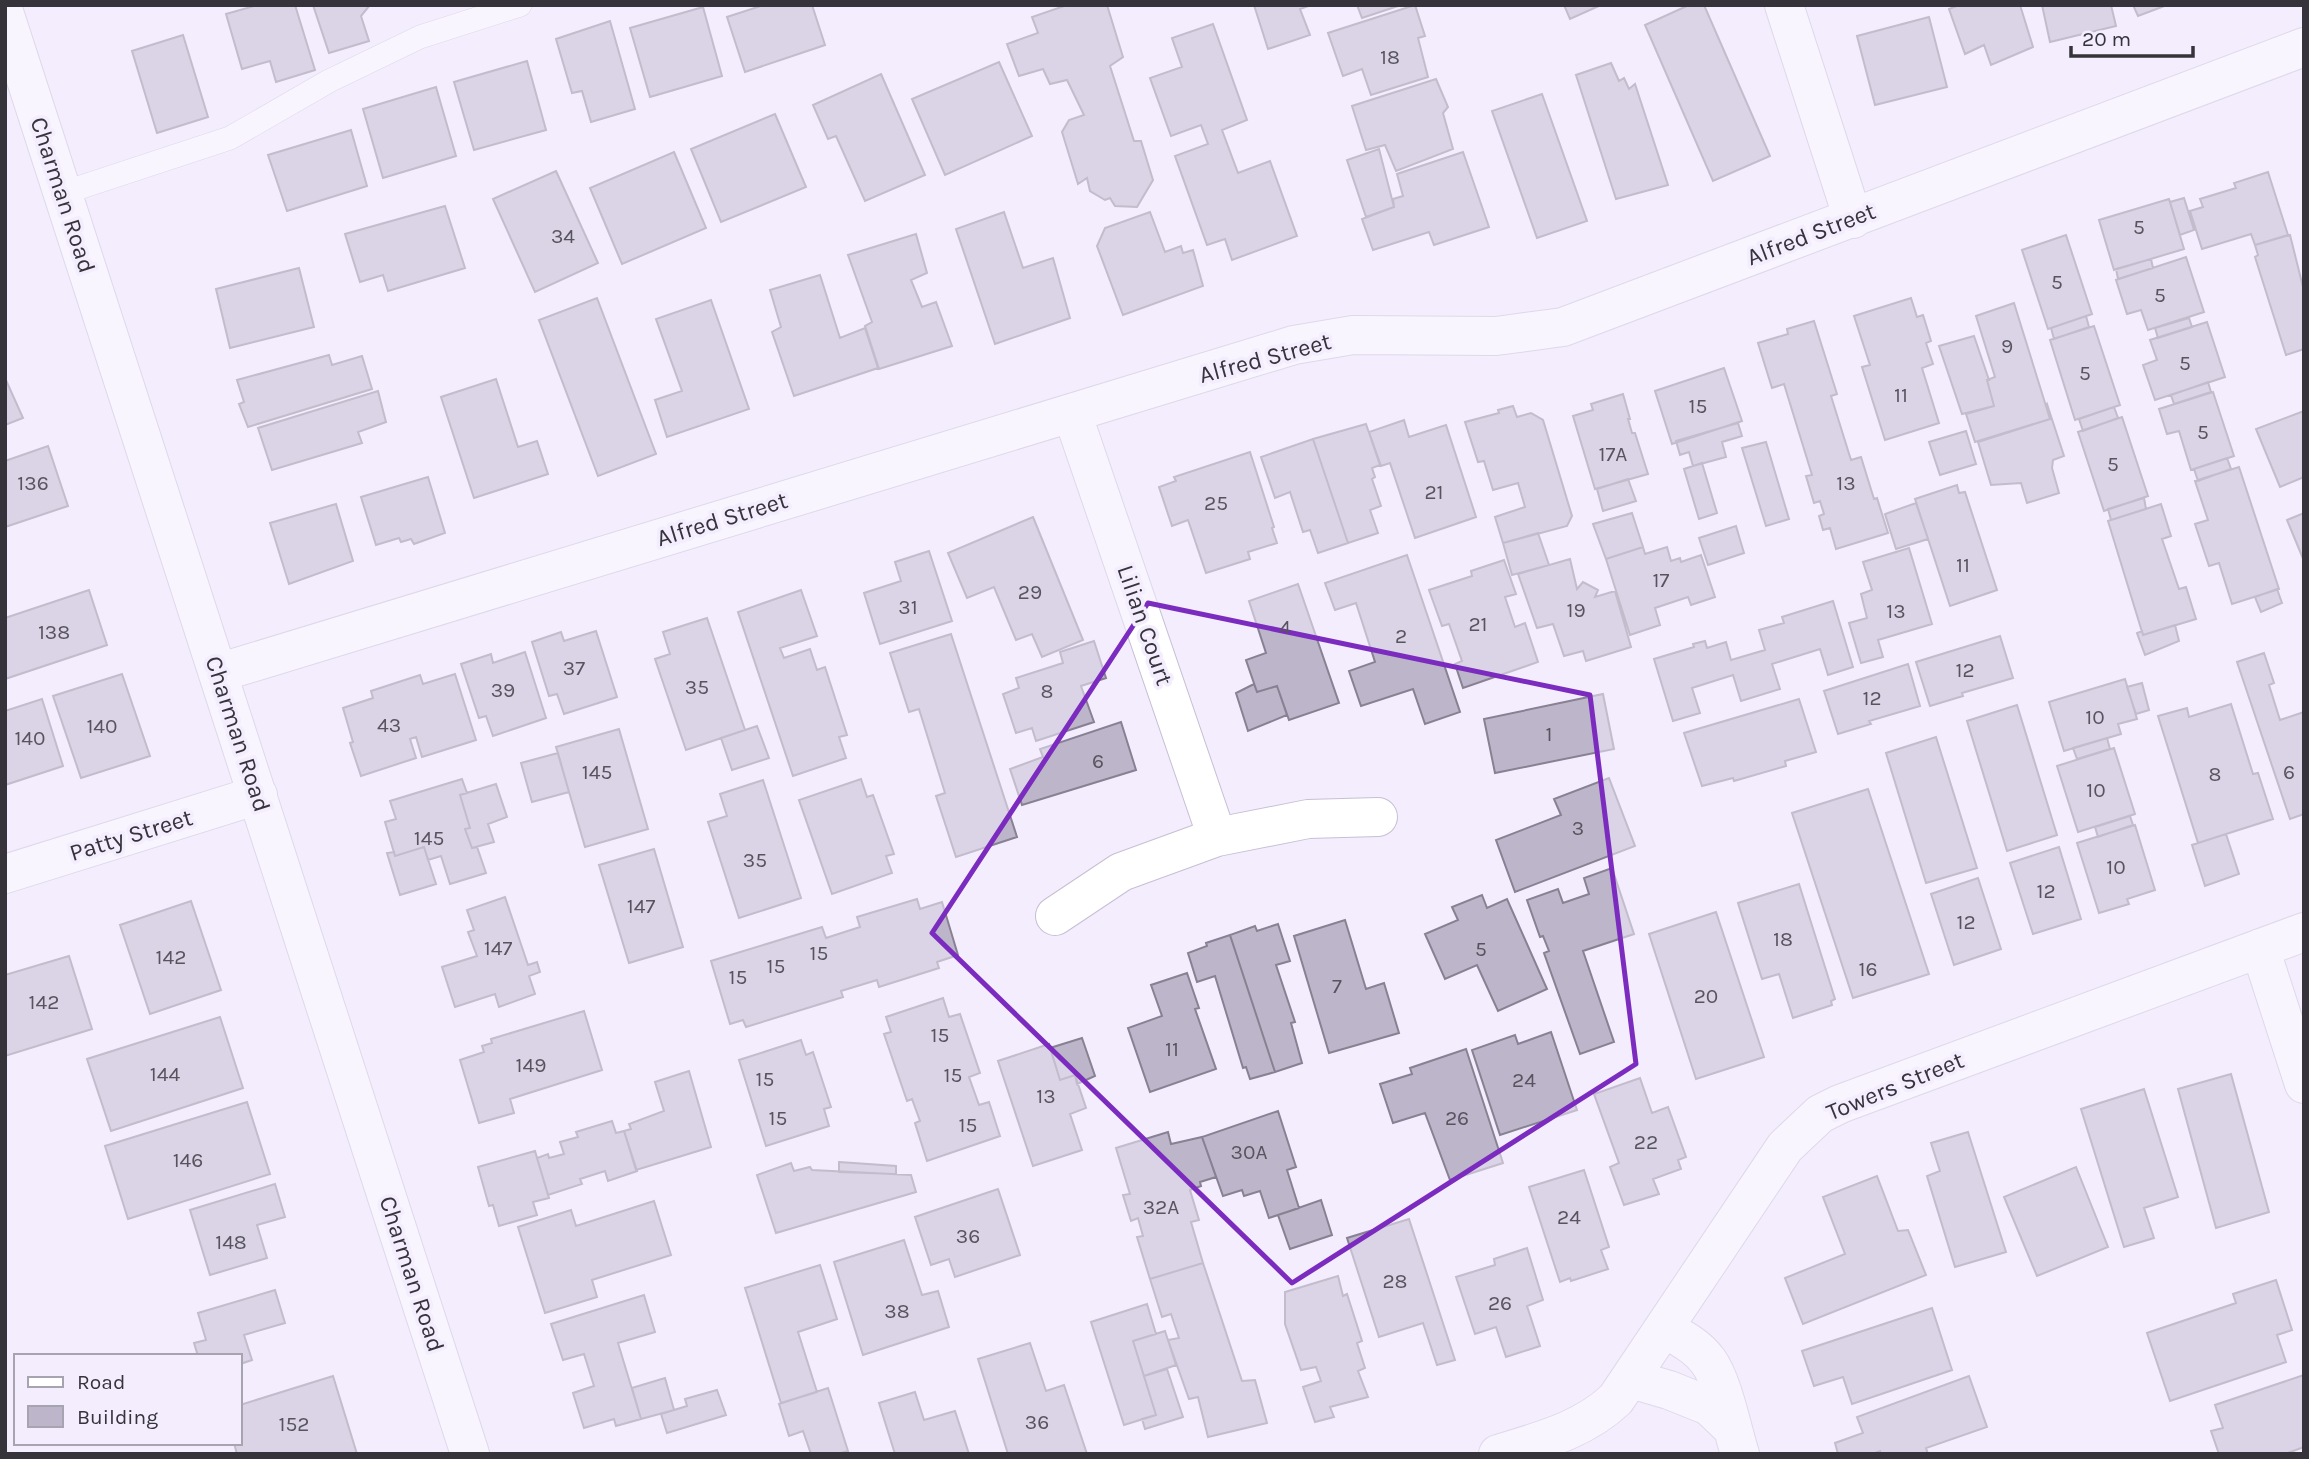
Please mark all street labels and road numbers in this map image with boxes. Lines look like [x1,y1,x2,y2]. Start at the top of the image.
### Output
street label: Charman Road [25,114,101,276]
street label: Alfred Street [1743,197,1879,271]
street label: Alfred Street [1196,327,1334,389]
street label: Alfred Street [653,486,791,552]
street label: Lilian Court [1111,561,1179,689]
street label: Charman Road [200,653,276,815]
street label: Patty Street [66,803,196,867]
street label: Towers Street [1822,1046,1968,1126]
street label: Charman Road [374,1193,450,1355]

